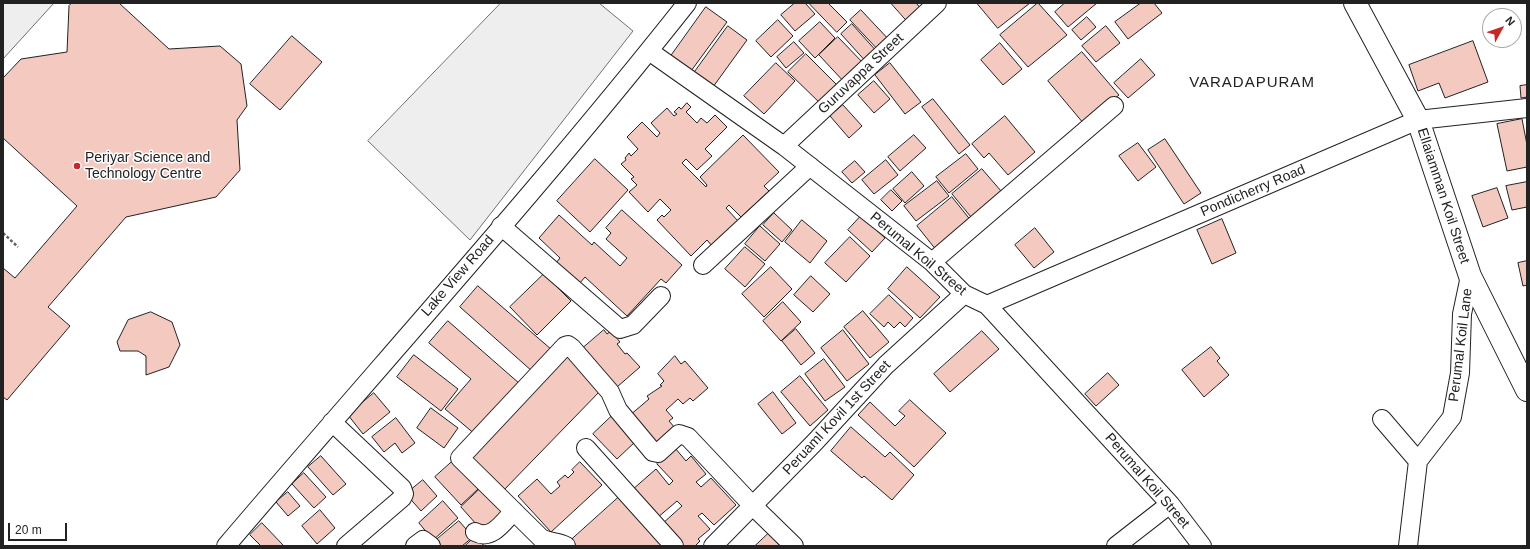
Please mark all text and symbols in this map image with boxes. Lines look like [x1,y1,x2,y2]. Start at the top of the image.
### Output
north arrow [1482,8,1522,48]
text: N [1503,14,1518,28]
street label: Guruvappa Street [815,30,907,118]
district label: VARADAPURAM [1189,74,1315,92]
street label: Ellaiamman Koil Street [1413,126,1473,266]
place label: Periyar Science and Technology Centre [85,150,210,182]
marker: Periyar Science and Technology Centre [72,161,82,171]
street label: Pondicherry Road [1198,161,1308,221]
street label: Perumal Koil Street [866,209,970,299]
street label: Lake View Road [418,232,498,320]
street label: Perumal Koil Lane [1446,287,1476,403]
street label: Peruaml Kovil 1st Street [780,357,894,479]
street label: Perumal Koil Street [1101,430,1193,532]
scale bar [10,515,69,541]
text: 20 m [15,523,42,537]

